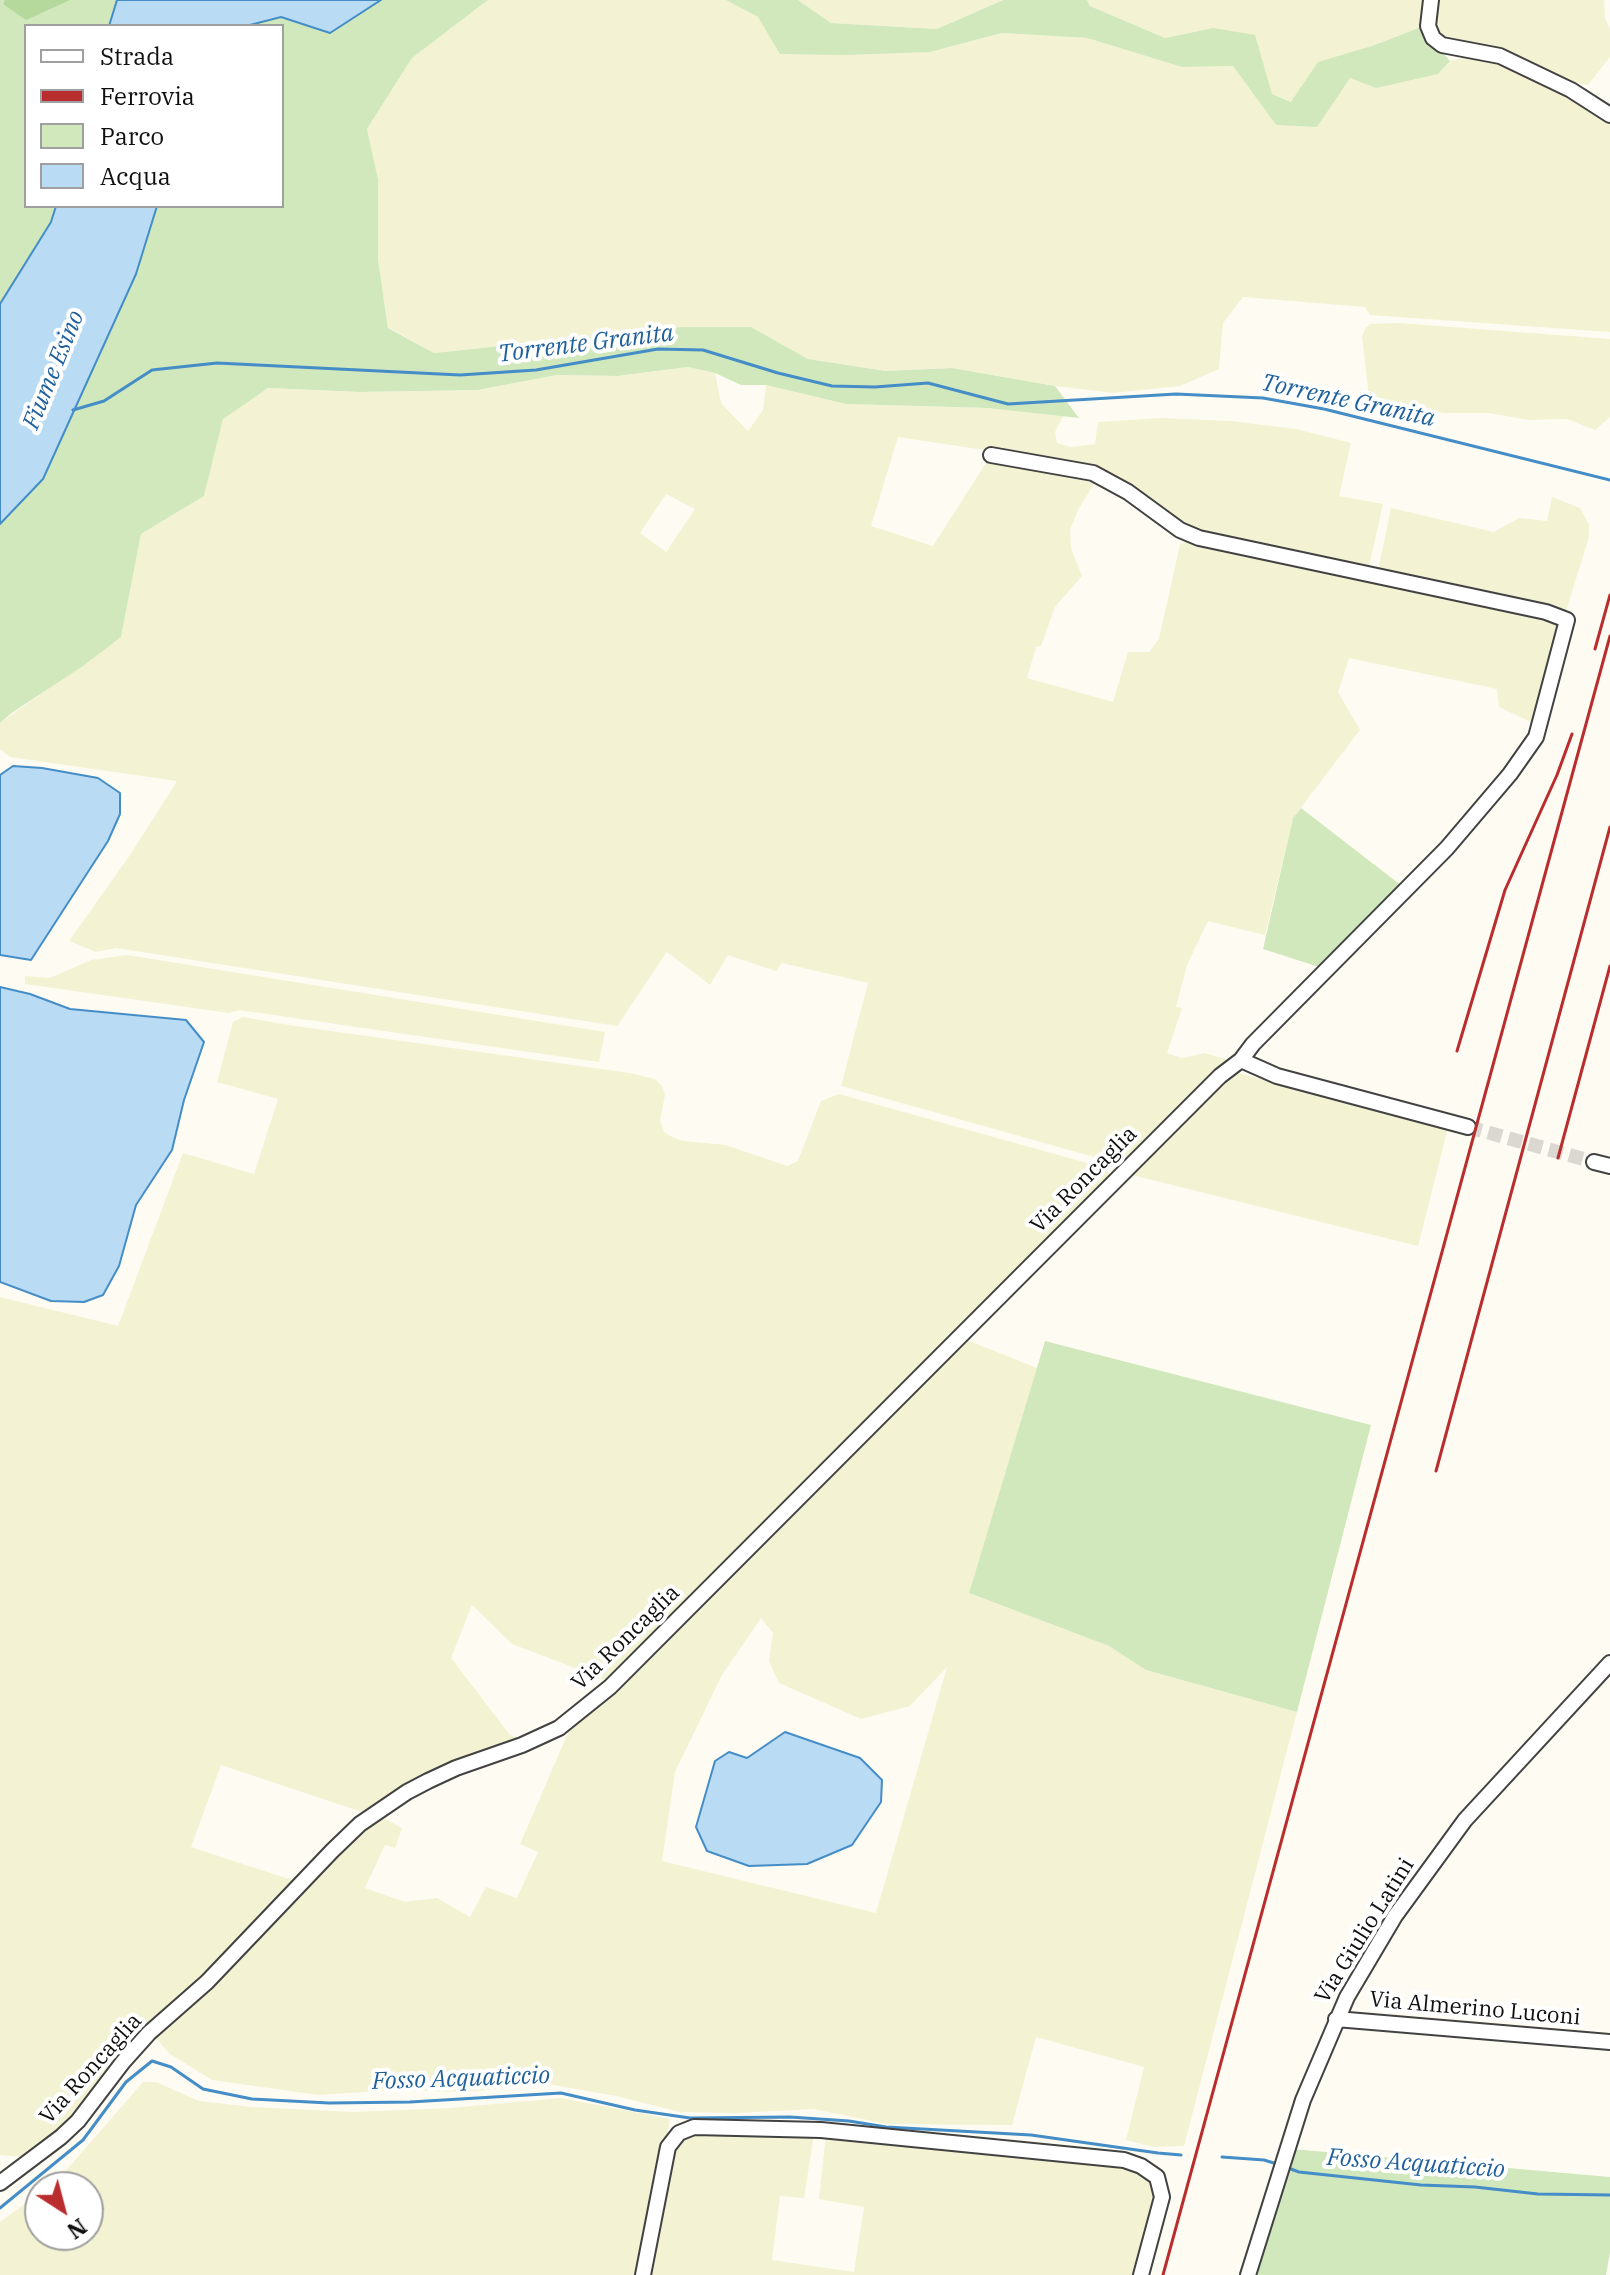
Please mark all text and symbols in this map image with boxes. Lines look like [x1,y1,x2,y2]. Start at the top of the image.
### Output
legend [24,24,284,208]
text: Strada [100,40,174,72]
text: Ferrovia [100,80,195,112]
text: Parco [100,120,164,152]
text: Acqua [100,160,171,192]
water label: Fiume Esino [17,306,91,434]
water label: Torrente Granita [497,319,675,369]
water label: Torrente Granita [1259,369,1437,433]
street label: Via Roncaglia [1025,1121,1143,1239]
street label: Via Roncaglia [567,1580,685,1696]
street label: Via Giulio Latini [1310,1854,1420,2008]
street label: Via Almerino Luconi [1368,1987,1582,2031]
street label: Via Roncaglia [34,2008,148,2130]
water label: Fosso Acquaticcio [371,2061,551,2097]
water label: Fosso Acquaticcio [1326,2143,1506,2185]
north arrow [24,2171,104,2251]
text: N [62,2212,93,2246]

